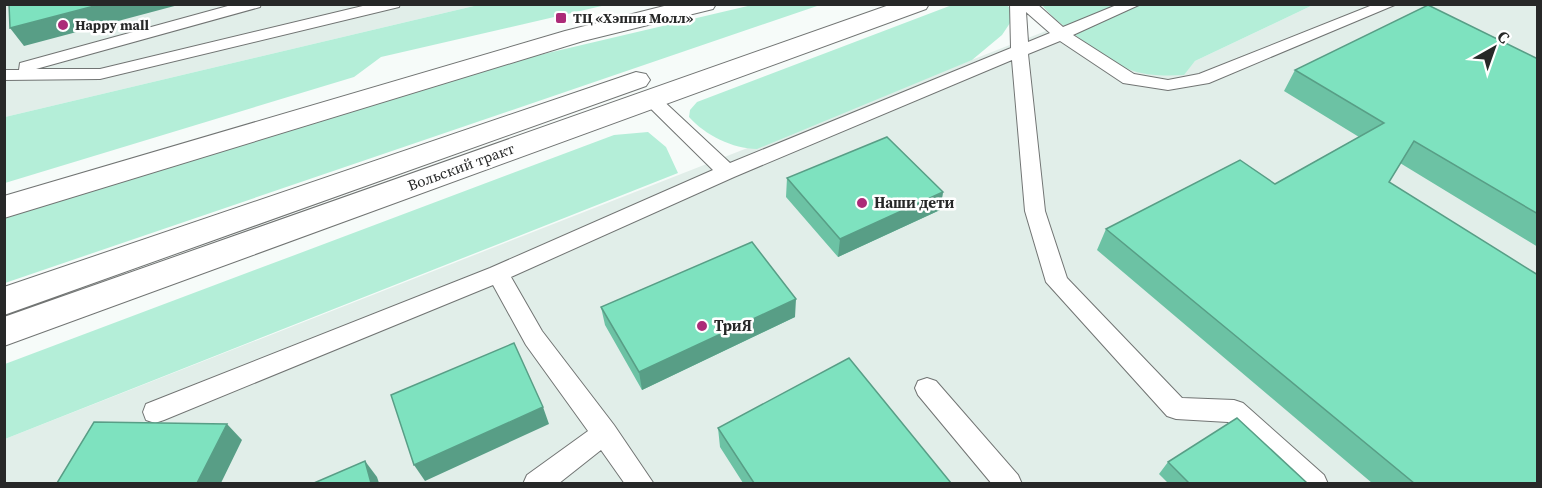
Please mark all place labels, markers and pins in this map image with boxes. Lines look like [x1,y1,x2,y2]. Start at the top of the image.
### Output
place label: ТЦ «Хэппи Молл» [573,8,694,28]
marker: ТЦ «Хэппи Молл» [554,11,568,25]
place label: Happy mall [75,15,149,35]
marker: Happy mall [56,18,70,32]
place label: Наши дети [874,192,955,213]
marker: Наши дети [855,196,869,210]
place label: ТриЯ [714,315,752,336]
marker: ТриЯ [695,319,709,333]

